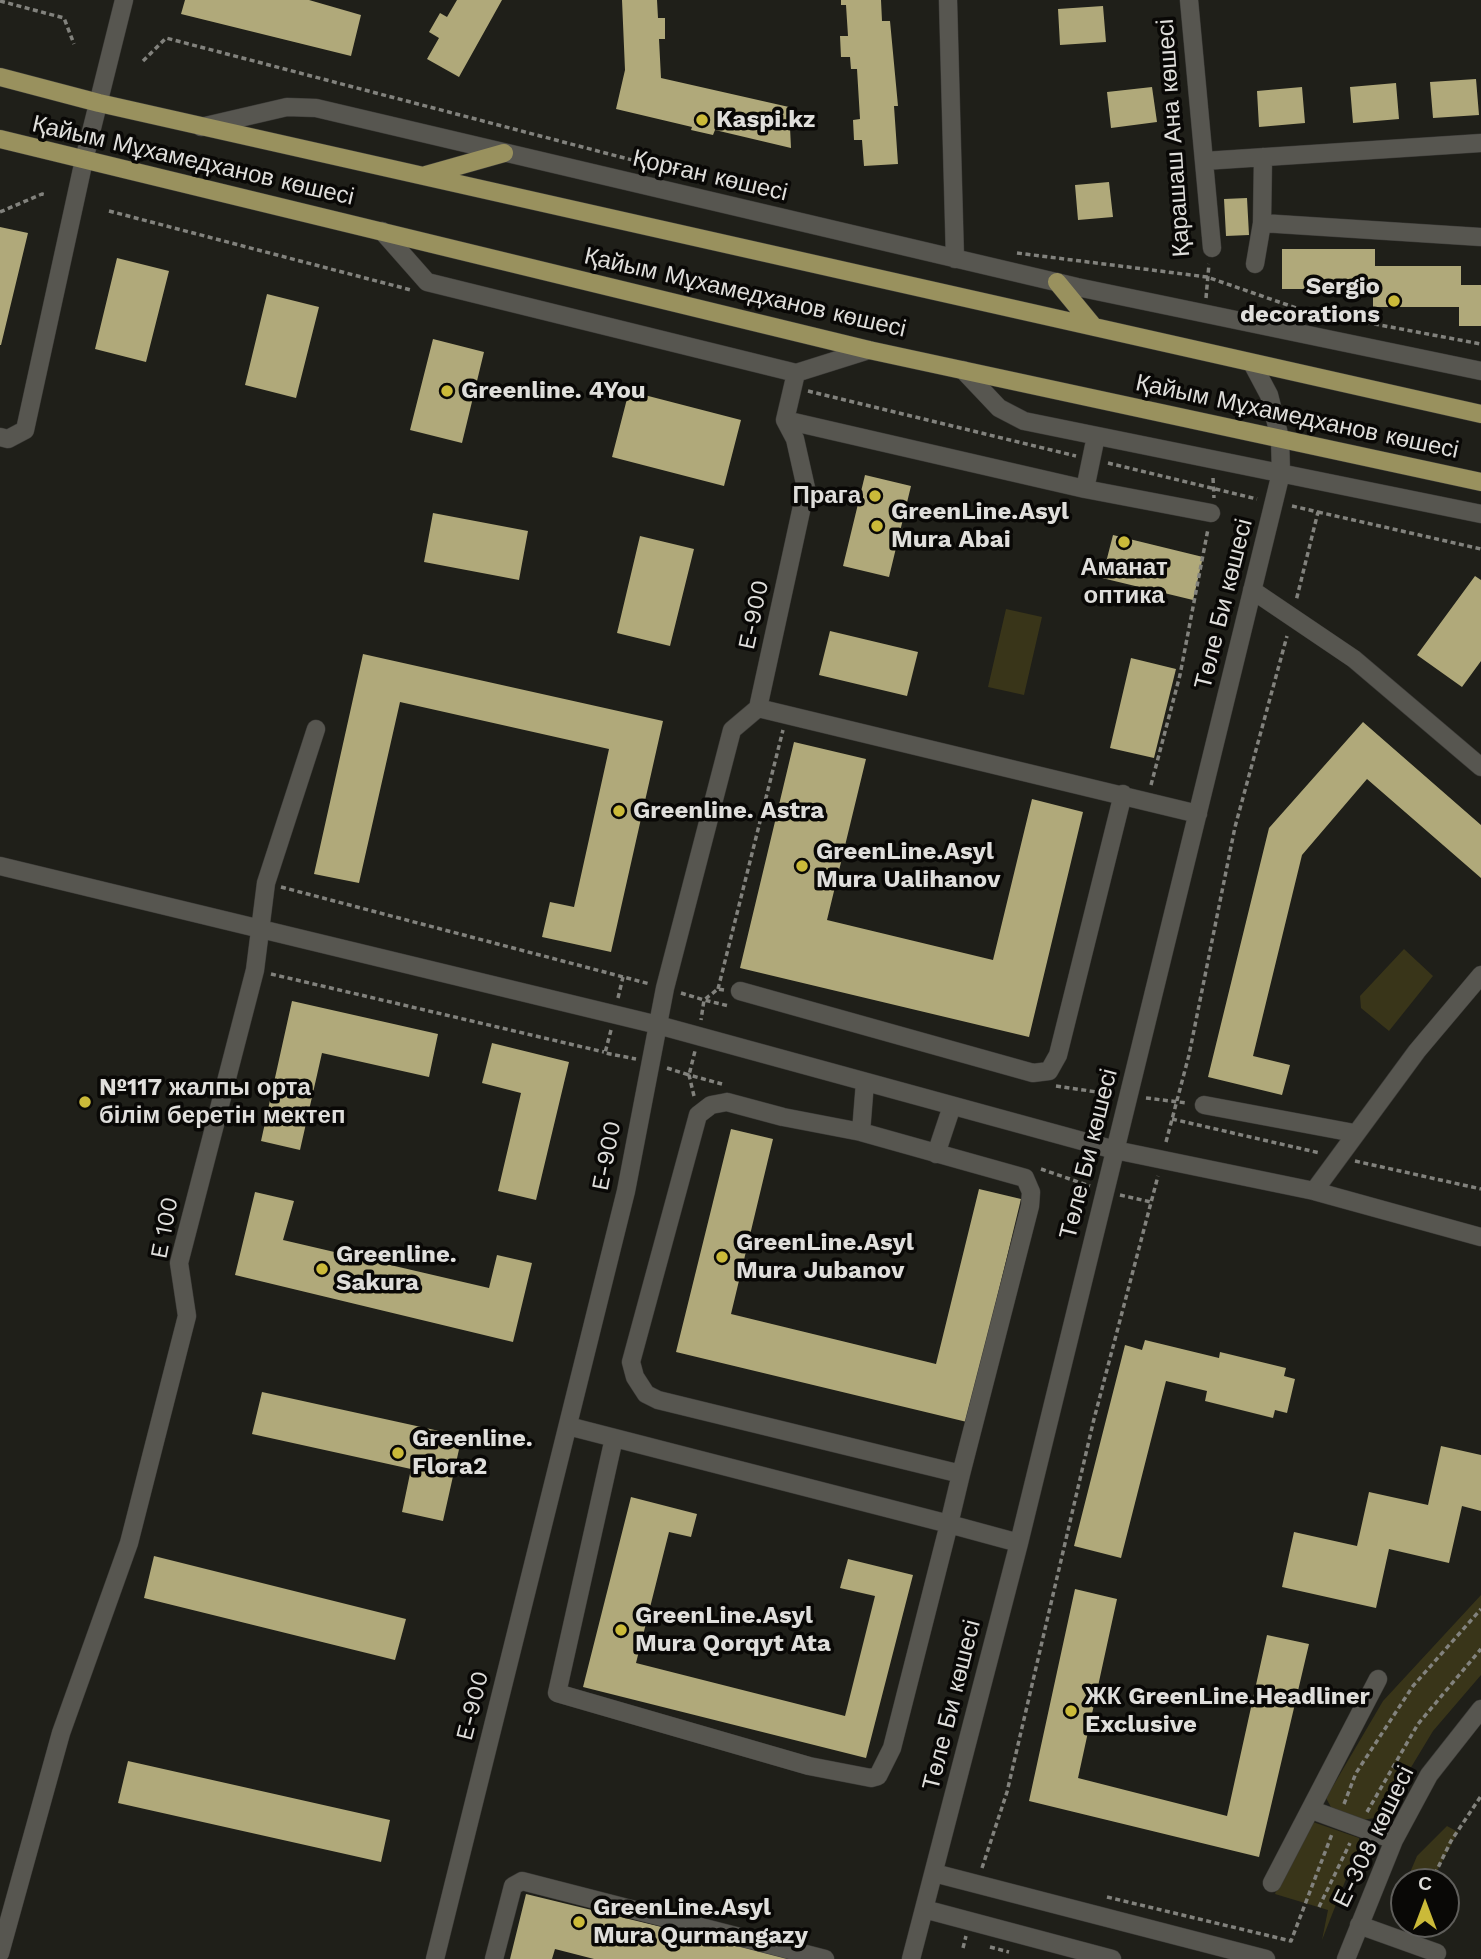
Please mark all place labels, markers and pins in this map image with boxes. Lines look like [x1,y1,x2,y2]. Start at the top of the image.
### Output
place label: Kaspi.kz [716,106,815,134]
marker: Kaspi.kz [694,112,710,128]
place label: Sergio decorations [1240,273,1380,329]
marker: Sergio decorations [1386,293,1402,309]
place label: Greenline. 4You [461,377,646,405]
marker: Greenline. 4You [439,383,455,399]
place label: Прага [792,482,861,510]
marker: Прага [867,488,883,504]
place label: GreenLine.Asyl Mura Abai [891,498,1069,554]
marker: GreenLine.Asyl Mura Abai [869,518,885,534]
marker: Аманат оптика [1116,534,1132,550]
place label: Аманат оптика [1080,554,1168,610]
place label: Greenline. Astra [633,797,824,825]
marker: Greenline. Astra [611,803,627,819]
place label: GreenLine.Asyl Mura Ualihanov [816,838,1000,894]
marker: GreenLine.Asyl Mura Ualihanov [794,858,810,874]
place label: №117 жалпы орта білім беретін мектеп [99,1074,345,1130]
marker: №117 жалпы орта білім беретін мектеп [77,1094,93,1110]
place label: GreenLine.Asyl Mura Jubanov [736,1229,914,1285]
place label: Greenline. Sakura [336,1241,457,1297]
marker: GreenLine.Asyl Mura Jubanov [714,1249,730,1265]
marker: Greenline. Sakura [314,1261,330,1277]
place label: Greenline. Flora2 [412,1425,533,1481]
marker: Greenline. Flora2 [390,1445,406,1461]
place label: GreenLine.Asyl Mura Qorqyt Ata [635,1602,831,1658]
marker: GreenLine.Asyl Mura Qorqyt Ata [613,1622,629,1638]
place label: ЖК GreenLine.Headliner Exclusive [1085,1683,1370,1739]
marker: ЖК GreenLine.Headliner Exclusive [1063,1703,1079,1719]
place label: GreenLine.Asyl Mura Qurmangazy [593,1894,808,1950]
marker: GreenLine.Asyl Mura Qurmangazy [571,1914,587,1930]

